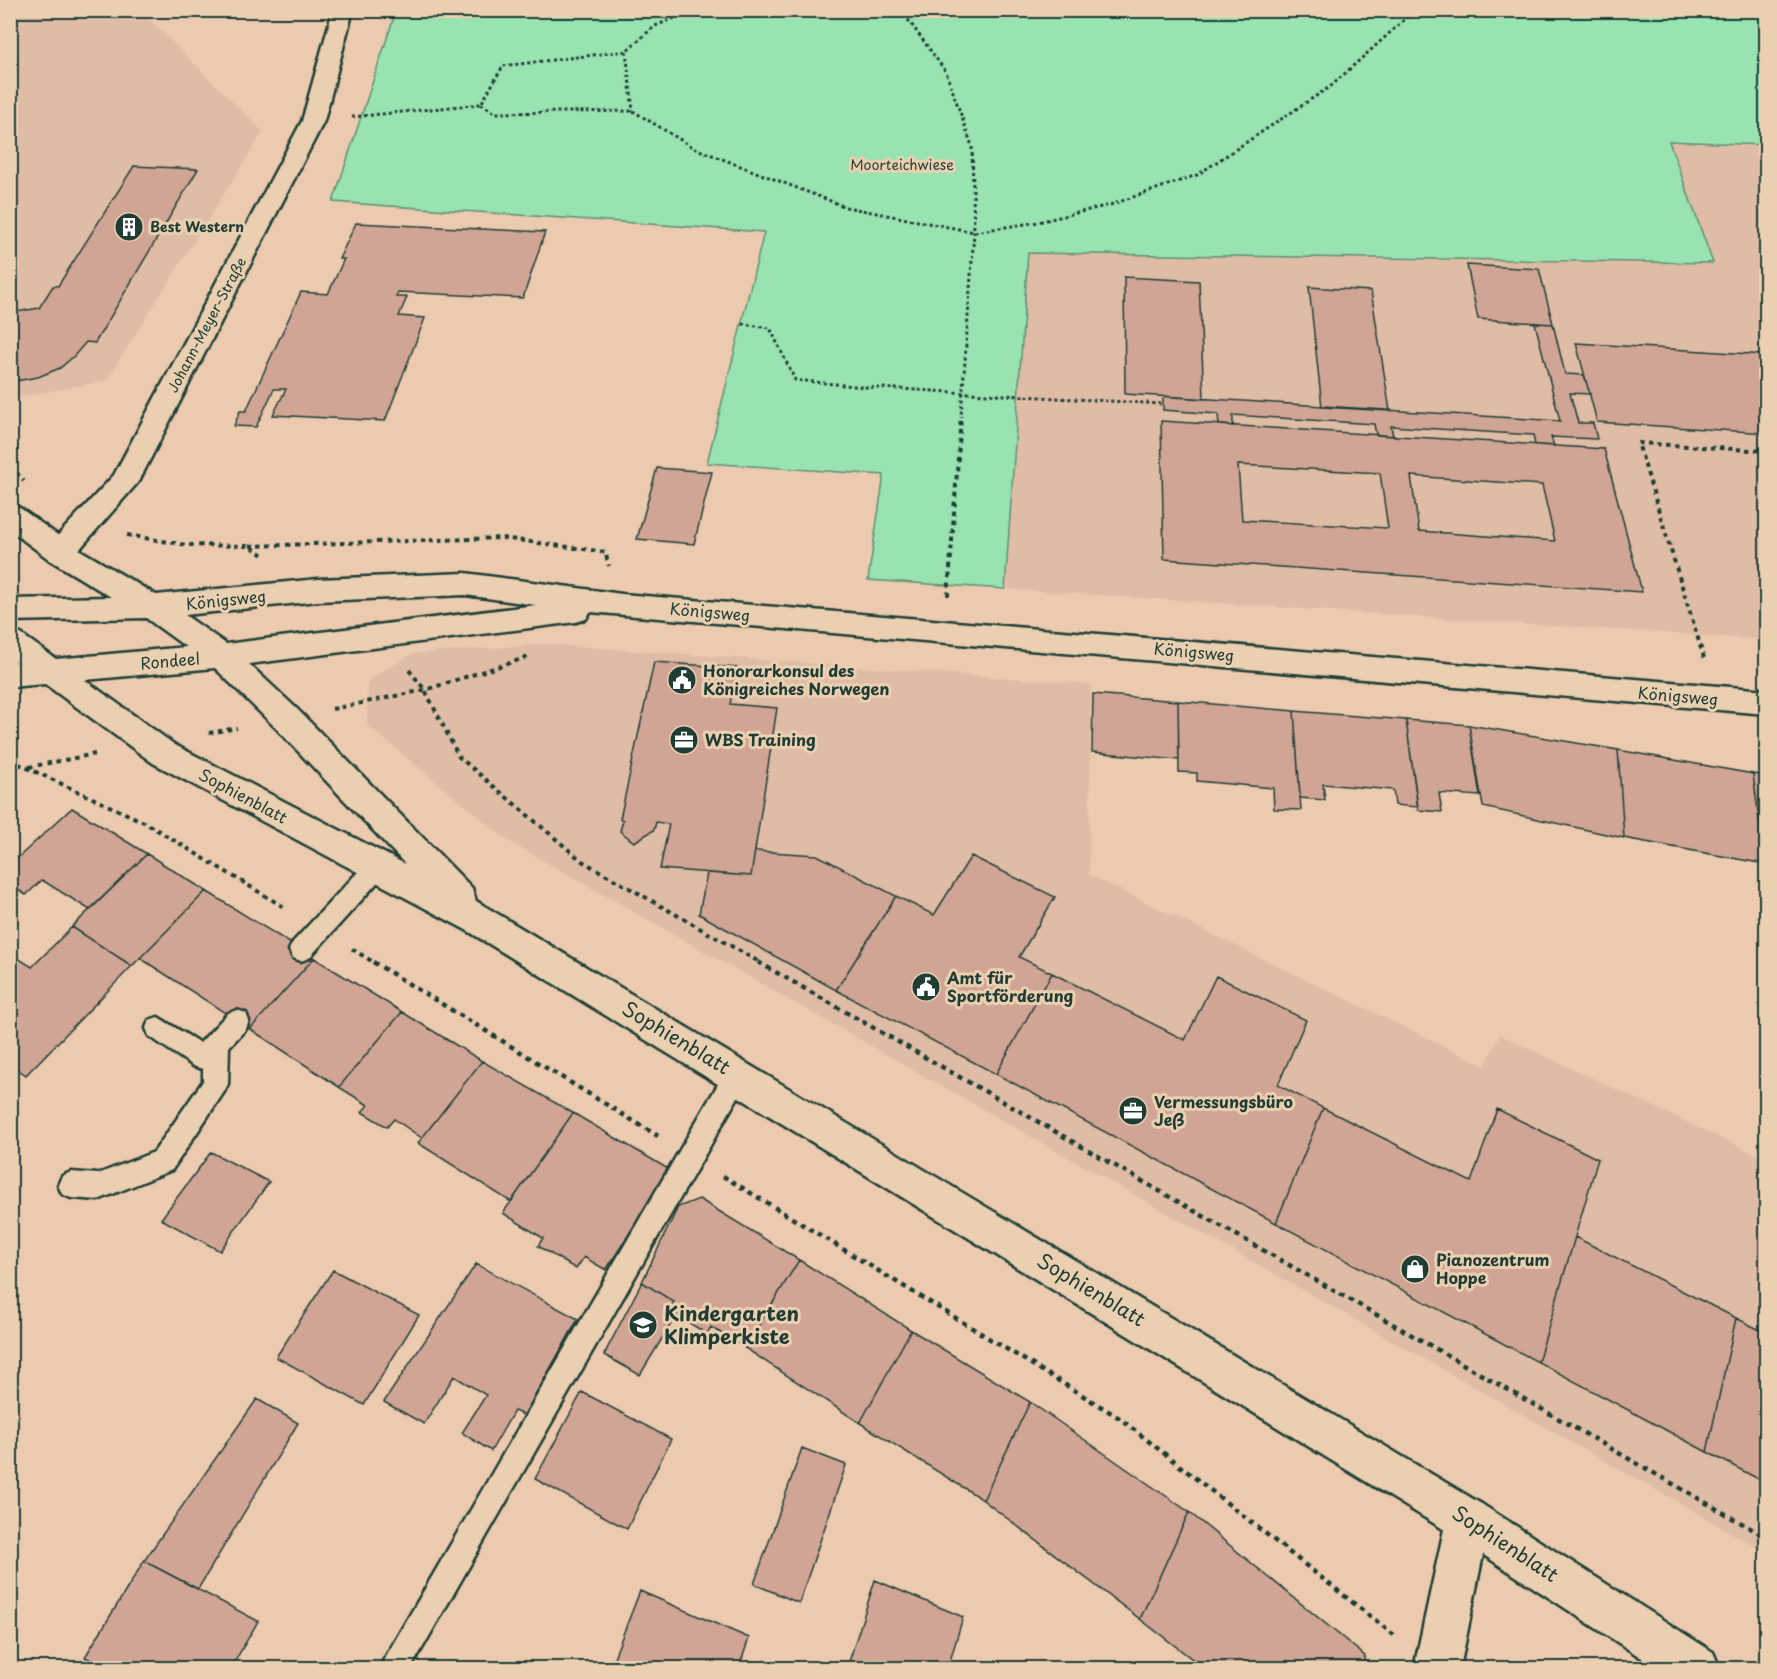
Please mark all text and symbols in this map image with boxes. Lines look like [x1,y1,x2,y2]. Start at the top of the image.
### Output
park label: Moorteichwiese [850,154,954,175]
building icon: Best Western [113,211,145,243]
place label: Best Western [150,216,244,237]
street label: Johann-Meyer-Straße [162,253,251,396]
street label: Königsweg [185,583,267,615]
street label: Königsweg [669,596,751,626]
street label: Königsweg [1153,636,1235,666]
street label: Rondeel [139,645,201,675]
place label: Honorarkonsul des Königreiches Norwegen [703,658,889,700]
public building icon: Honorarkonsul des Königreiches Norwegen [666,664,698,696]
street label: Königsweg [1637,680,1719,710]
office icon: WBS Training [668,724,700,756]
place label: WBS Training [705,727,816,751]
street label: Sophienblatt [195,762,292,829]
place label: Amt für Sportförderung [946,965,1074,1007]
public building icon: Amt für Sportförderung [910,971,942,1003]
street label: Sophienblatt [617,993,736,1081]
place label: Vermessungsbüro Jeß [1154,1089,1293,1131]
office icon: Vermessungsbüro Jeß [1117,1095,1149,1127]
street label: Sophienblatt [1032,1245,1151,1333]
place label: Pianozentrum Hoppe [1436,1247,1549,1289]
shop icon: Pianozentrum Hoppe [1399,1253,1431,1285]
place label: Kindergarten Klimperkiste [664,1298,799,1351]
school or university icon: Kindergarten Klimperkiste [627,1309,659,1341]
street label: Sophienblatt [1446,1497,1565,1589]

